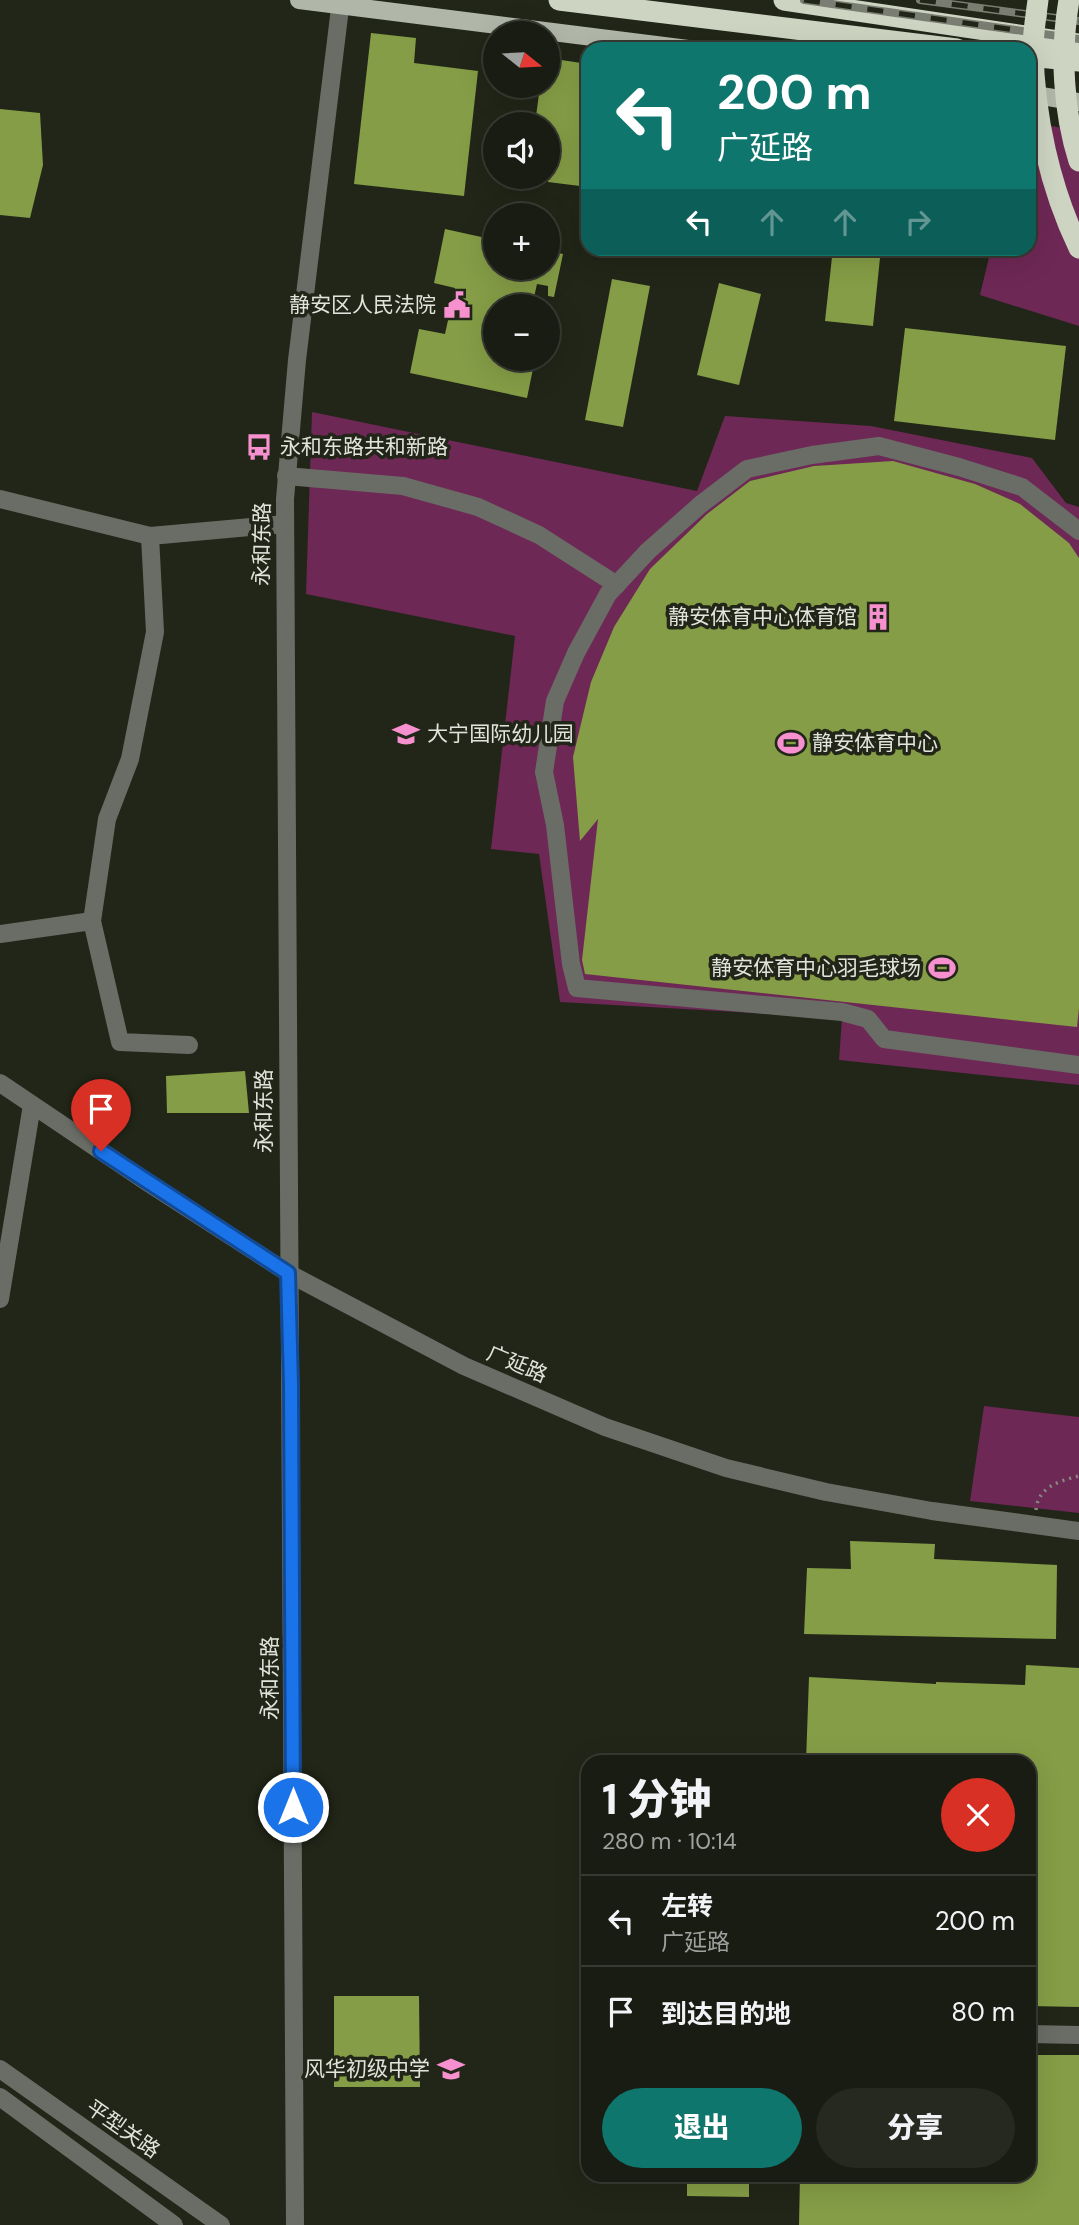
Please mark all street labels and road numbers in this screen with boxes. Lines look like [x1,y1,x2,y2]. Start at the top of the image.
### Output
street label: 永和东路 [247,502,277,586]
street label: 永和东路 [250,1069,278,1153]
street label: 广延路 [483,1339,551,1389]
street label: 永和东路 [256,1636,284,1720]
street label: 平型关路 [81,2093,165,2165]

